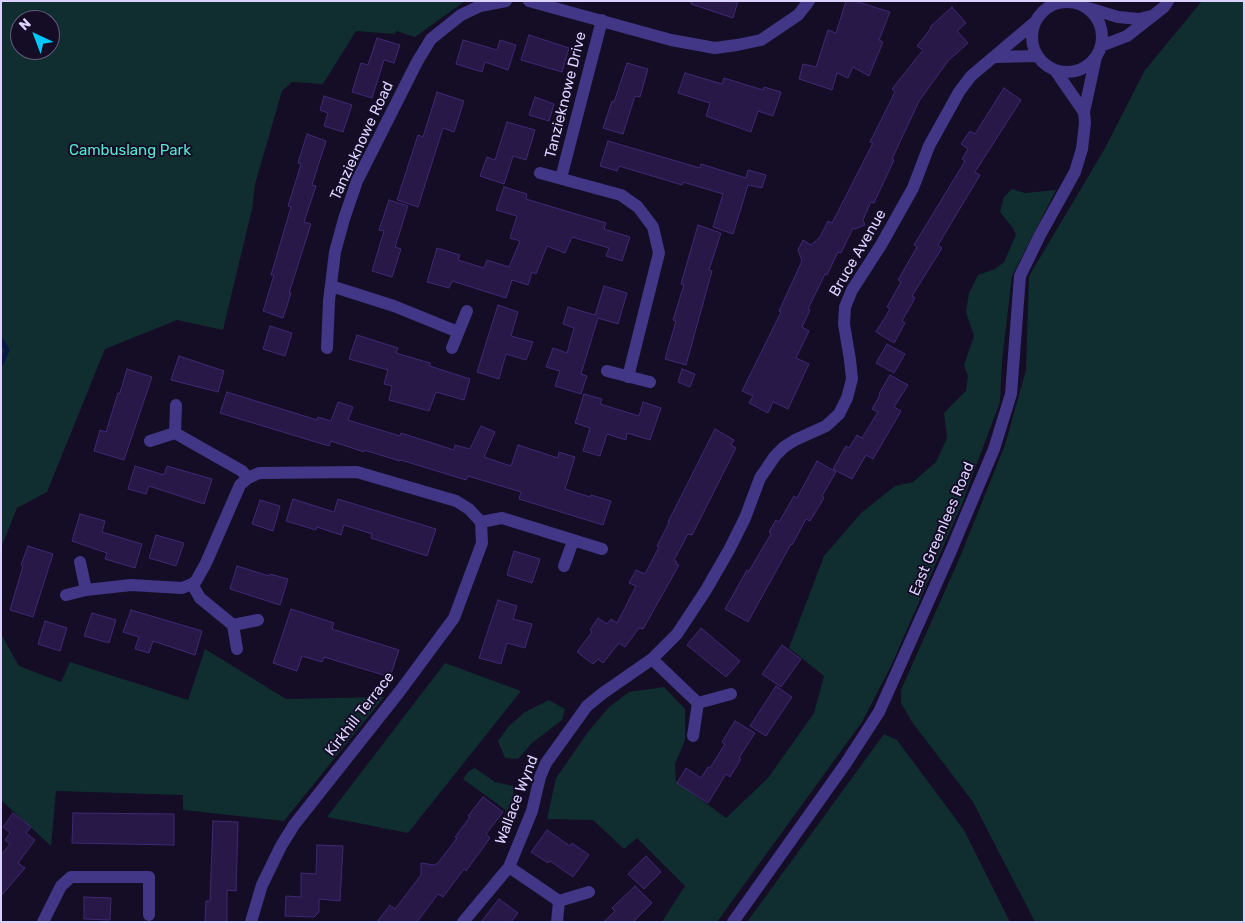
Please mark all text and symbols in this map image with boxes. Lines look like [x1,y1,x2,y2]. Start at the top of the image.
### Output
north arrow [10,10,60,60]
text: N [16,15,35,34]
street label: Tanzieknowe Drive [542,30,590,160]
street label: Tanzieknowe Road [327,79,397,203]
park label: Cambuslang Park [69,142,191,160]
street label: Bruce Avenue [826,206,890,300]
street label: East Greenlees Road [906,459,978,599]
street label: Kirkhill Terrace [322,668,398,760]
street label: Wallace Wynd [492,753,542,847]

